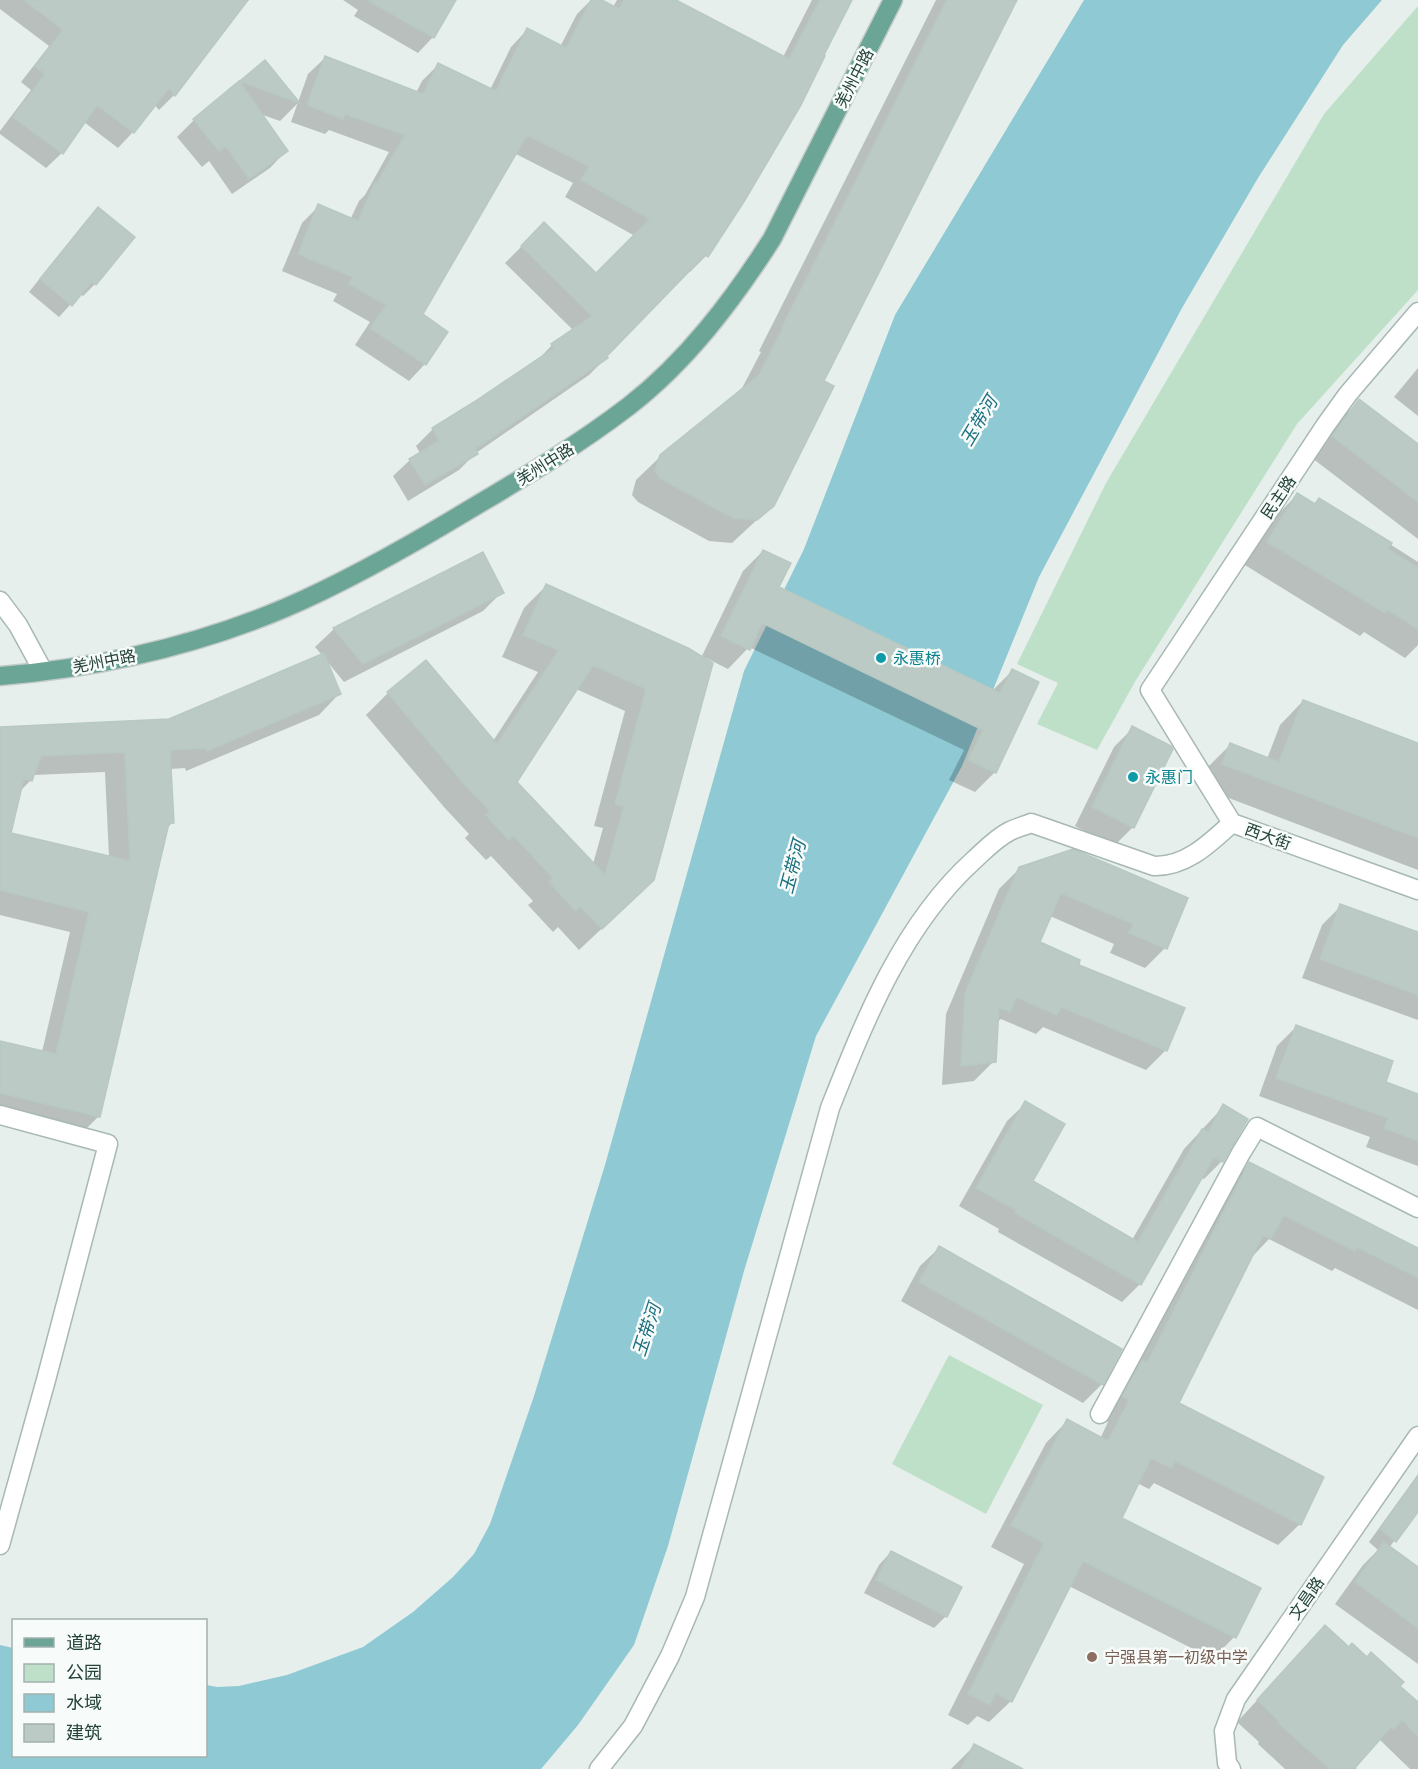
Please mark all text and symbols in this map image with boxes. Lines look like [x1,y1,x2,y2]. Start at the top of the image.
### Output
street label: 羌州中路 [831,45,877,111]
water label: 玉带河 [956,390,1003,449]
street label: 羌州中路 [513,439,577,489]
street label: 民主路 [1256,472,1300,522]
street label: 羌州中路 [71,645,137,677]
place label: 永惠桥 [893,648,941,668]
marker: 永惠桥 [874,651,888,665]
place label: 永惠门 [1145,767,1193,787]
marker: 永惠门 [1126,770,1140,784]
street label: 西大街 [1242,818,1294,854]
water label: 玉带河 [775,835,810,896]
water label: 玉带河 [628,1298,666,1359]
street label: 文昌路 [1284,1573,1328,1623]
legend [12,1619,207,1757]
text: 道路 [66,1632,102,1653]
place label: 宁强县第一初级中学 [1104,1647,1248,1667]
marker: 宁强县第一初级中学 [1085,1650,1099,1664]
text: 公园 [66,1662,102,1683]
text: 水域 [66,1692,102,1713]
text: 建筑 [66,1722,102,1743]

